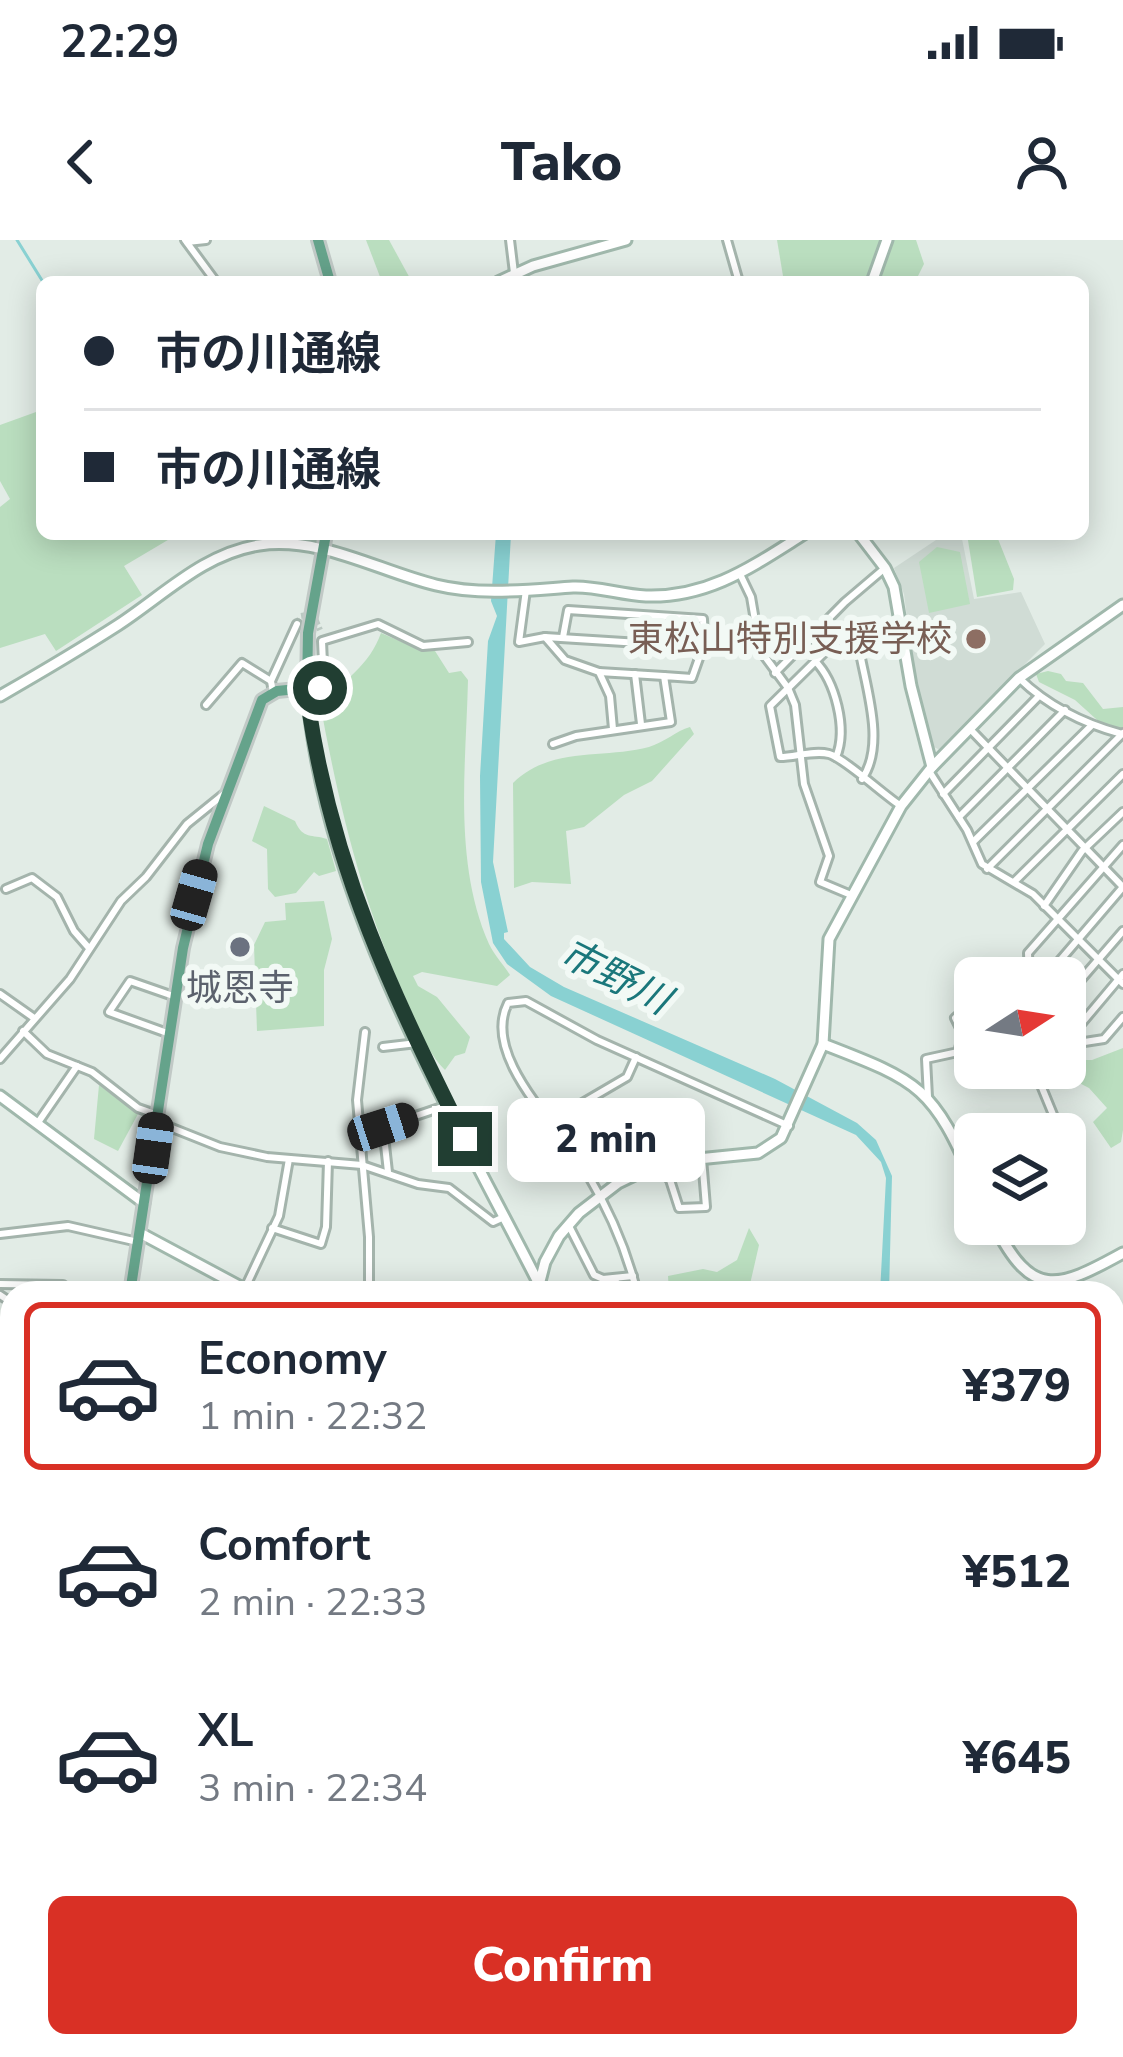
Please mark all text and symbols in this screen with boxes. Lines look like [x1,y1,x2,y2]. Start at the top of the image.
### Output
text: 22:29 [60,12,179,73]
text: Tako [501,125,622,199]
icon: back [48,129,114,195]
icon: person [1009,129,1075,195]
text: 市の川通線 [156,324,381,385]
text: 市の川通線 [156,440,381,501]
place label: 東松山特別支援学校 [628,615,952,664]
marker: 東松山特別支援学校 [963,626,989,652]
route start [293,661,347,715]
car [167,855,221,935]
water label: 市野川 [551,927,683,1029]
marker: 城恩寺 [227,934,253,960]
north arrow [954,957,1086,1089]
map controls [954,957,1086,1245]
place label: 城恩寺 [186,964,294,1013]
callout: 2 min [507,1097,705,1181]
car [343,1099,423,1155]
car [130,1110,176,1186]
route end [438,1112,492,1166]
text: 2 min [555,1113,657,1166]
button: layers [954,1113,1086,1245]
text: Economy [198,1329,387,1390]
icon: car [54,1332,162,1440]
text: ¥379 [963,1356,1071,1417]
text: 1 min · 22:32 [198,1390,427,1443]
text: Comfort [198,1515,370,1576]
icon: car [54,1518,162,1626]
text: ¥512 [963,1542,1071,1603]
text: 2 min · 22:33 [198,1576,427,1629]
text: XL [198,1701,254,1762]
icon: car [54,1704,162,1812]
text: ¥645 [963,1728,1071,1789]
text: 3 min · 22:34 [198,1762,427,1815]
button: Confirm [48,1896,1077,2034]

